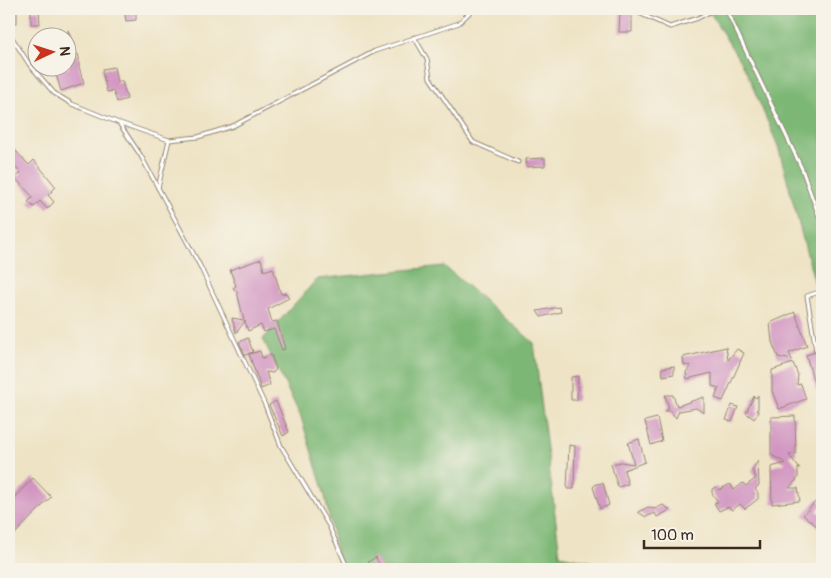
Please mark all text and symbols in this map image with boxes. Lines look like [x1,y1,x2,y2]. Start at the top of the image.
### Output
north arrow [28,28,78,78]
text: N [56,46,73,56]
scale bar [644,518,760,550]
text: 100 m [651,526,694,545]

